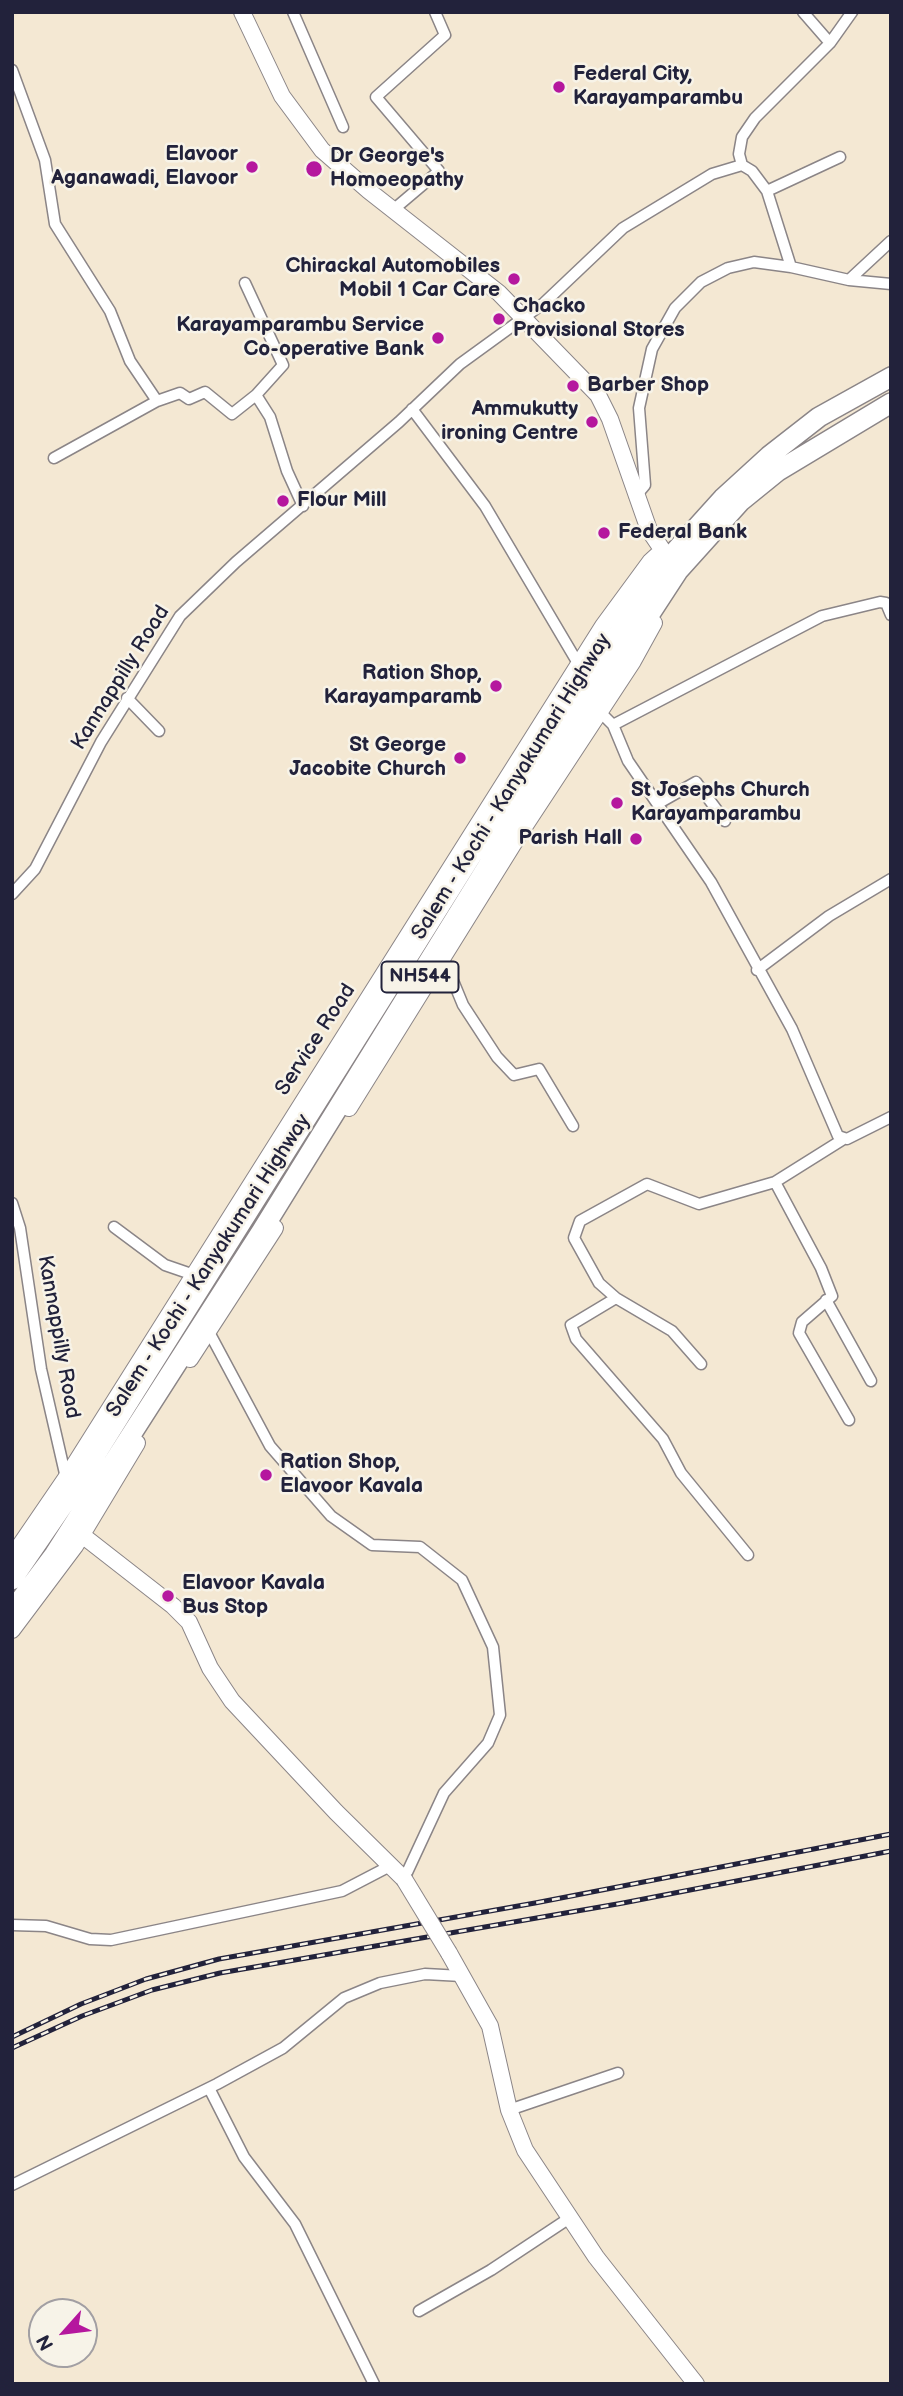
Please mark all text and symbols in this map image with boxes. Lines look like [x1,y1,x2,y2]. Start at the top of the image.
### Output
place label: Federal City, Karayamparambu [573,62,743,112]
marker: Federal City, Karayamparambu [551,79,567,95]
place label: Elavoor Aganawadi, Elavoor [51,142,238,192]
place label: Dr George's Homoeopathy [330,144,464,194]
marker: Elavoor Aganawadi, Elavoor [244,159,260,175]
marker: Dr George's Homoeopathy [304,159,324,179]
place label: Chirackal Automobiles Mobil 1 Car Care [285,254,500,304]
marker: Chirackal Automobiles Mobil 1 Car Care [506,271,522,287]
place label: Chacko Provisional Stores [513,294,685,344]
marker: Chacko Provisional Stores [491,311,507,327]
place label: Karayamparambu Service Co-operative Bank [176,313,424,363]
marker: Karayamparambu Service Co-operative Bank [430,330,446,346]
place label: Barber Shop [587,373,709,399]
marker: Barber Shop [565,378,581,394]
place label: Ammukutty ironing Centre [441,397,578,447]
marker: Ammukutty ironing Centre [584,414,600,430]
place label: Flour Mill [297,488,387,514]
marker: Flour Mill [275,493,291,509]
place label: Federal Bank [618,520,747,546]
marker: Federal Bank [596,525,612,541]
street label: Kannappilly Road [67,601,175,755]
street label: Salem - Kochi - Kanyakumari Highway [407,629,617,945]
place label: Ration Shop, Karayamparamb [324,661,482,711]
marker: Ration Shop, Karayamparamb [488,678,504,694]
place label: St George Jacobite Church [289,733,446,783]
marker: St George Jacobite Church [452,750,468,766]
place label: St Josephs Church Karayamparambu [631,778,810,828]
marker: St Josephs Church Karayamparambu [609,795,625,811]
place label: Parish Hall [519,826,622,852]
marker: Parish Hall [628,831,644,847]
road number: NH544 [382,962,458,993]
street label: Service Road [271,980,361,1100]
street label: Salem - Kochi - Kanyakumari Highway [101,1110,317,1422]
street label: Kannappilly Road [31,1253,85,1421]
place label: Ration Shop, Elavoor Kavala [280,1450,423,1500]
marker: Ration Shop, Elavoor Kavala [258,1467,274,1483]
place label: Elavoor Kavala Bus Stop [182,1571,325,1621]
marker: Elavoor Kavala Bus Stop [160,1588,176,1604]
north arrow [28,2298,98,2368]
text: N [32,2330,59,2354]

